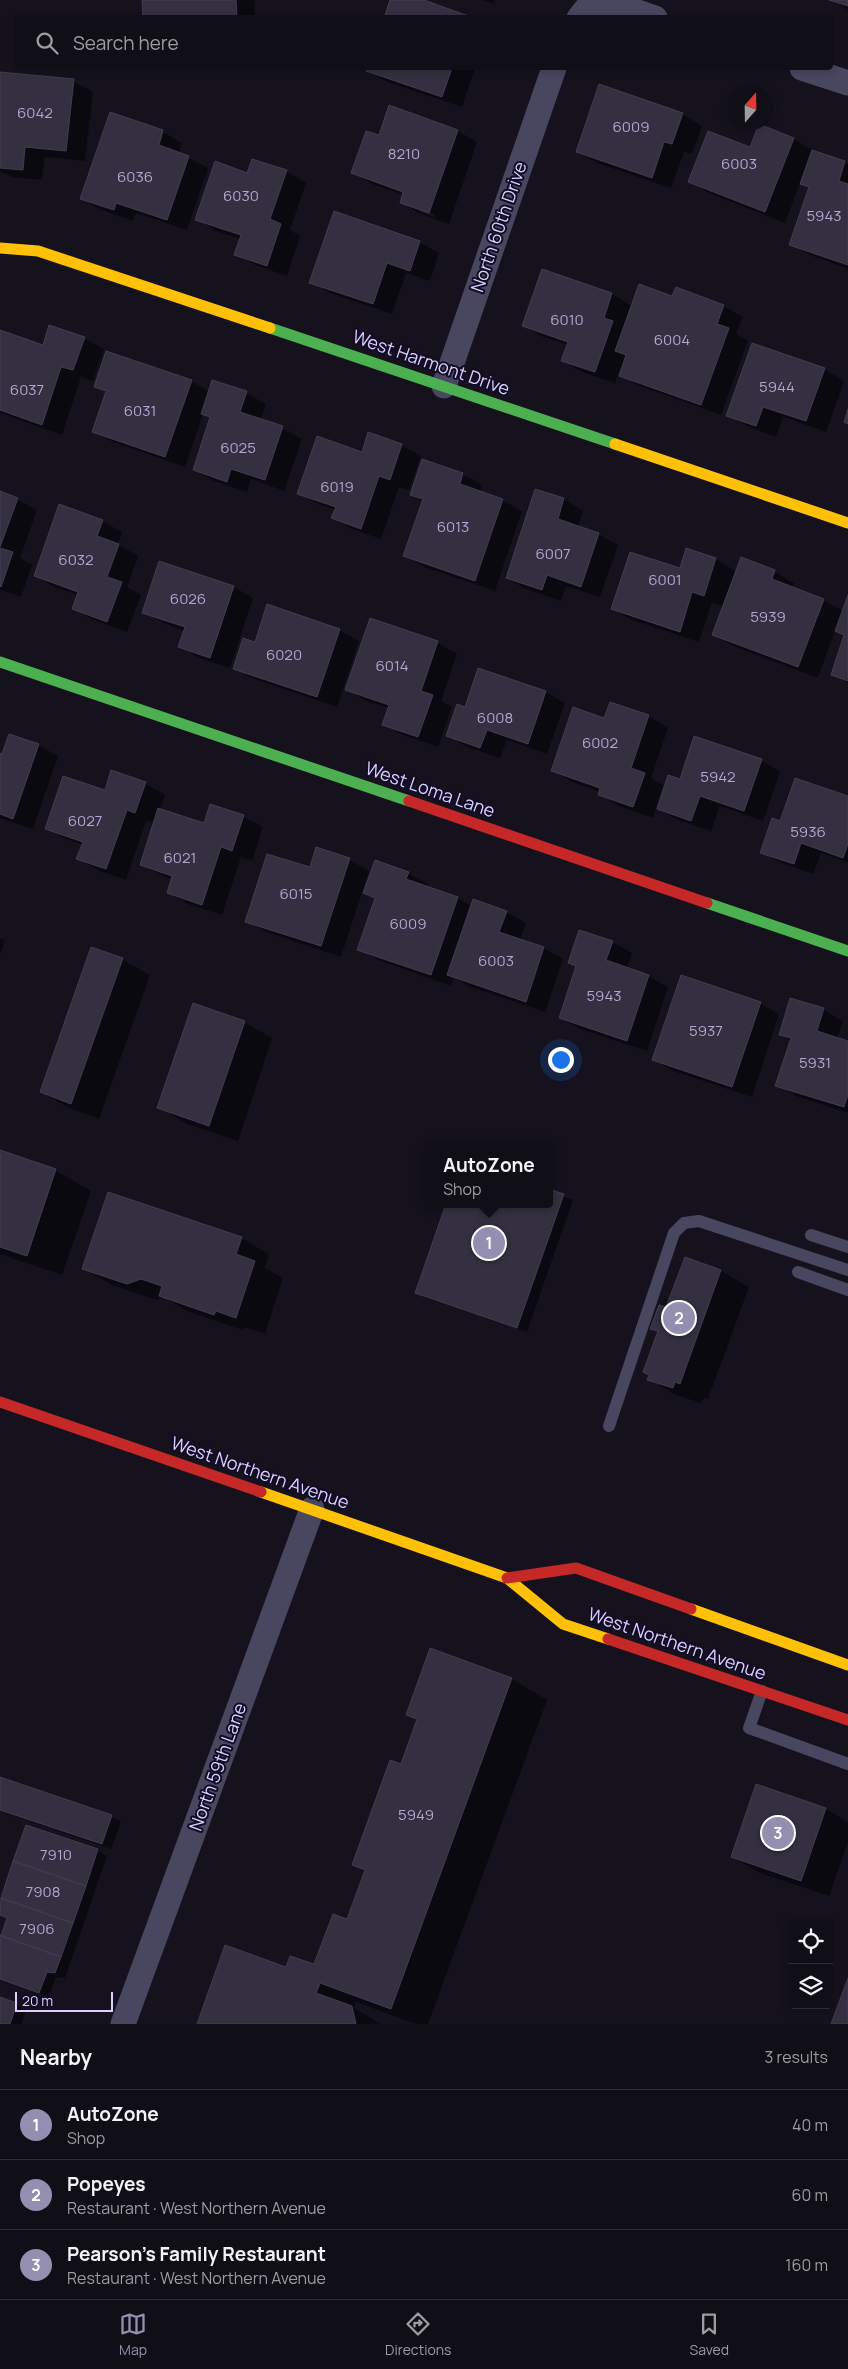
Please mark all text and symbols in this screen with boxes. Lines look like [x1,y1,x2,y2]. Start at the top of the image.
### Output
search box [15,15,833,70]
icon: search [33,29,61,57]
text: Search here [73,30,179,56]
north arrow [728,85,773,130]
house number: 6042 [17,102,53,123]
house number: 6009 [613,116,649,137]
house number: 8210 [388,143,420,164]
house number: 6003 [721,153,757,174]
street label: North 60th Drive [464,158,532,295]
house number: 6036 [117,166,153,187]
house number: 6030 [223,185,259,206]
house number: 5943 [806,205,842,226]
house number: 6010 [550,309,584,330]
street label: West Harmont Drive [350,324,513,400]
house number: 6004 [654,329,690,350]
house number: 5944 [759,376,795,397]
house number: 6037 [10,379,44,400]
house number: 6031 [124,400,156,421]
house number: 6025 [220,437,256,458]
house number: 6019 [320,476,354,497]
house number: 6013 [437,516,469,537]
house number: 6007 [535,543,571,564]
house number: 6032 [58,549,94,570]
house number: 6001 [648,569,682,590]
house number: 6026 [170,588,206,609]
house number: 5939 [750,606,786,627]
house number: 6020 [266,644,302,665]
house number: 6014 [375,655,409,676]
house number: 6008 [477,707,513,728]
house number: 6002 [582,732,618,753]
street label: West Loma Lane [362,756,498,822]
house number: 5942 [700,766,736,787]
house number: 6027 [68,810,102,831]
house number: 5936 [790,821,826,842]
house number: 6021 [164,847,196,868]
house number: 6015 [280,883,312,904]
house number: 6009 [390,913,426,934]
house number: 6003 [478,950,514,971]
house number: 5943 [586,985,622,1006]
house number: 5937 [689,1020,723,1041]
your location [548,1047,574,1073]
house number: 5931 [799,1052,831,1073]
popup [425,1143,553,1208]
text: AutoZone [443,1152,535,1178]
text: Shop [443,1178,482,1200]
pin: 1 [473,1224,505,1262]
pin: 2 [663,1299,695,1337]
street label: West Northern Avenue [168,1430,353,1514]
street label: West Northern Avenue [585,1601,770,1685]
street label: North 59th Lane [183,1699,251,1834]
house number: 5949 [398,1804,434,1825]
pin: 3 [762,1814,794,1852]
house number: 7910 [40,1844,72,1865]
house number: 7908 [26,1881,60,1902]
house number: 7906 [19,1918,55,1939]
map controls [788,1919,833,2009]
button: locate [788,1919,833,1964]
button: layers [788,1964,833,2009]
scale bar [15,1989,112,2012]
text: 20 m [22,1991,53,2010]
text: Nearby [20,2043,92,2071]
text: 3 results [765,2046,828,2068]
text: AutoZone [67,2101,159,2127]
text: 1 [32,2114,40,2136]
text: 40 m [792,2114,828,2136]
text: Shop [67,2127,105,2149]
text: Popeyes [67,2171,146,2197]
text: 2 [31,2184,41,2206]
text: 60 m [792,2184,828,2206]
text: Restaurant · West Northern Avenue [67,2197,326,2219]
text: Pearson's Family Restaurant [67,2241,326,2267]
text: 3 [31,2254,41,2276]
text: 160 m [785,2254,828,2276]
text: Restaurant · West Northern Avenue [67,2267,326,2289]
tab: Map [119,2310,147,2359]
tab: Directions [385,2310,451,2359]
tab: Saved [690,2310,729,2359]

